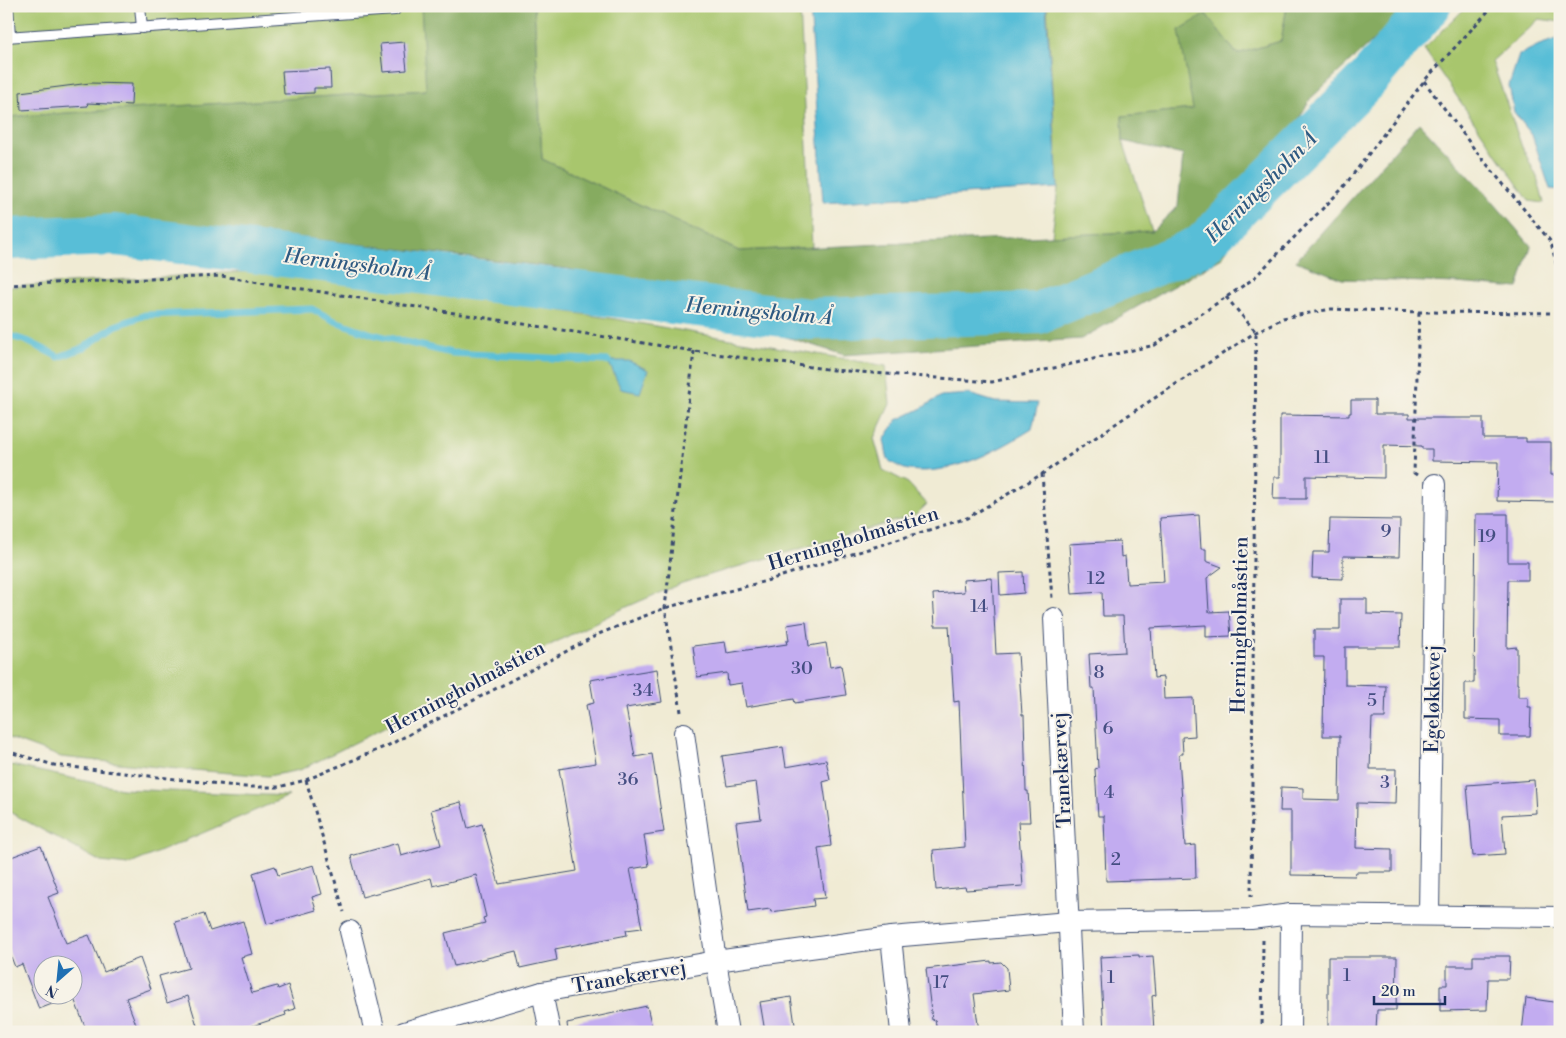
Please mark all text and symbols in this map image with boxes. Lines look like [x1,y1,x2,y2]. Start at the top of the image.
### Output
water label: Herningsholm Å [1198,124,1324,250]
water label: Herningsholm Å [281,241,433,287]
water label: Herningsholm Å [683,291,834,331]
house number: 11 [1314,446,1330,469]
street label: Herningholmåstien [765,502,942,577]
house number: 9 [1381,520,1392,543]
house number: 19 [1478,525,1496,548]
street label: Herningholmåstien [1226,536,1255,714]
house number: 12 [1087,567,1105,590]
house number: 14 [970,595,988,618]
street label: Herningholmåstien [382,636,550,741]
street label: Egeløkkevej [1420,645,1447,753]
house number: 30 [791,657,813,680]
house number: 8 [1093,661,1105,684]
house number: 34 [633,679,654,702]
house number: 5 [1367,689,1377,712]
street label: Tranekærvej [1047,711,1078,828]
house number: 6 [1103,717,1114,740]
house number: 36 [618,768,639,791]
house number: 3 [1380,771,1390,794]
house number: 4 [1104,781,1115,804]
house number: 2 [1111,848,1121,871]
street label: Tranekærvej [570,955,688,1000]
north arrow [32,956,82,1006]
house number: 1 [1343,964,1351,987]
house number: 1 [1107,966,1115,989]
house number: 17 [933,971,949,994]
scale bar [1374,973,1445,1005]
text: N [44,980,62,1001]
text: 20 m [1381,982,1416,1001]

